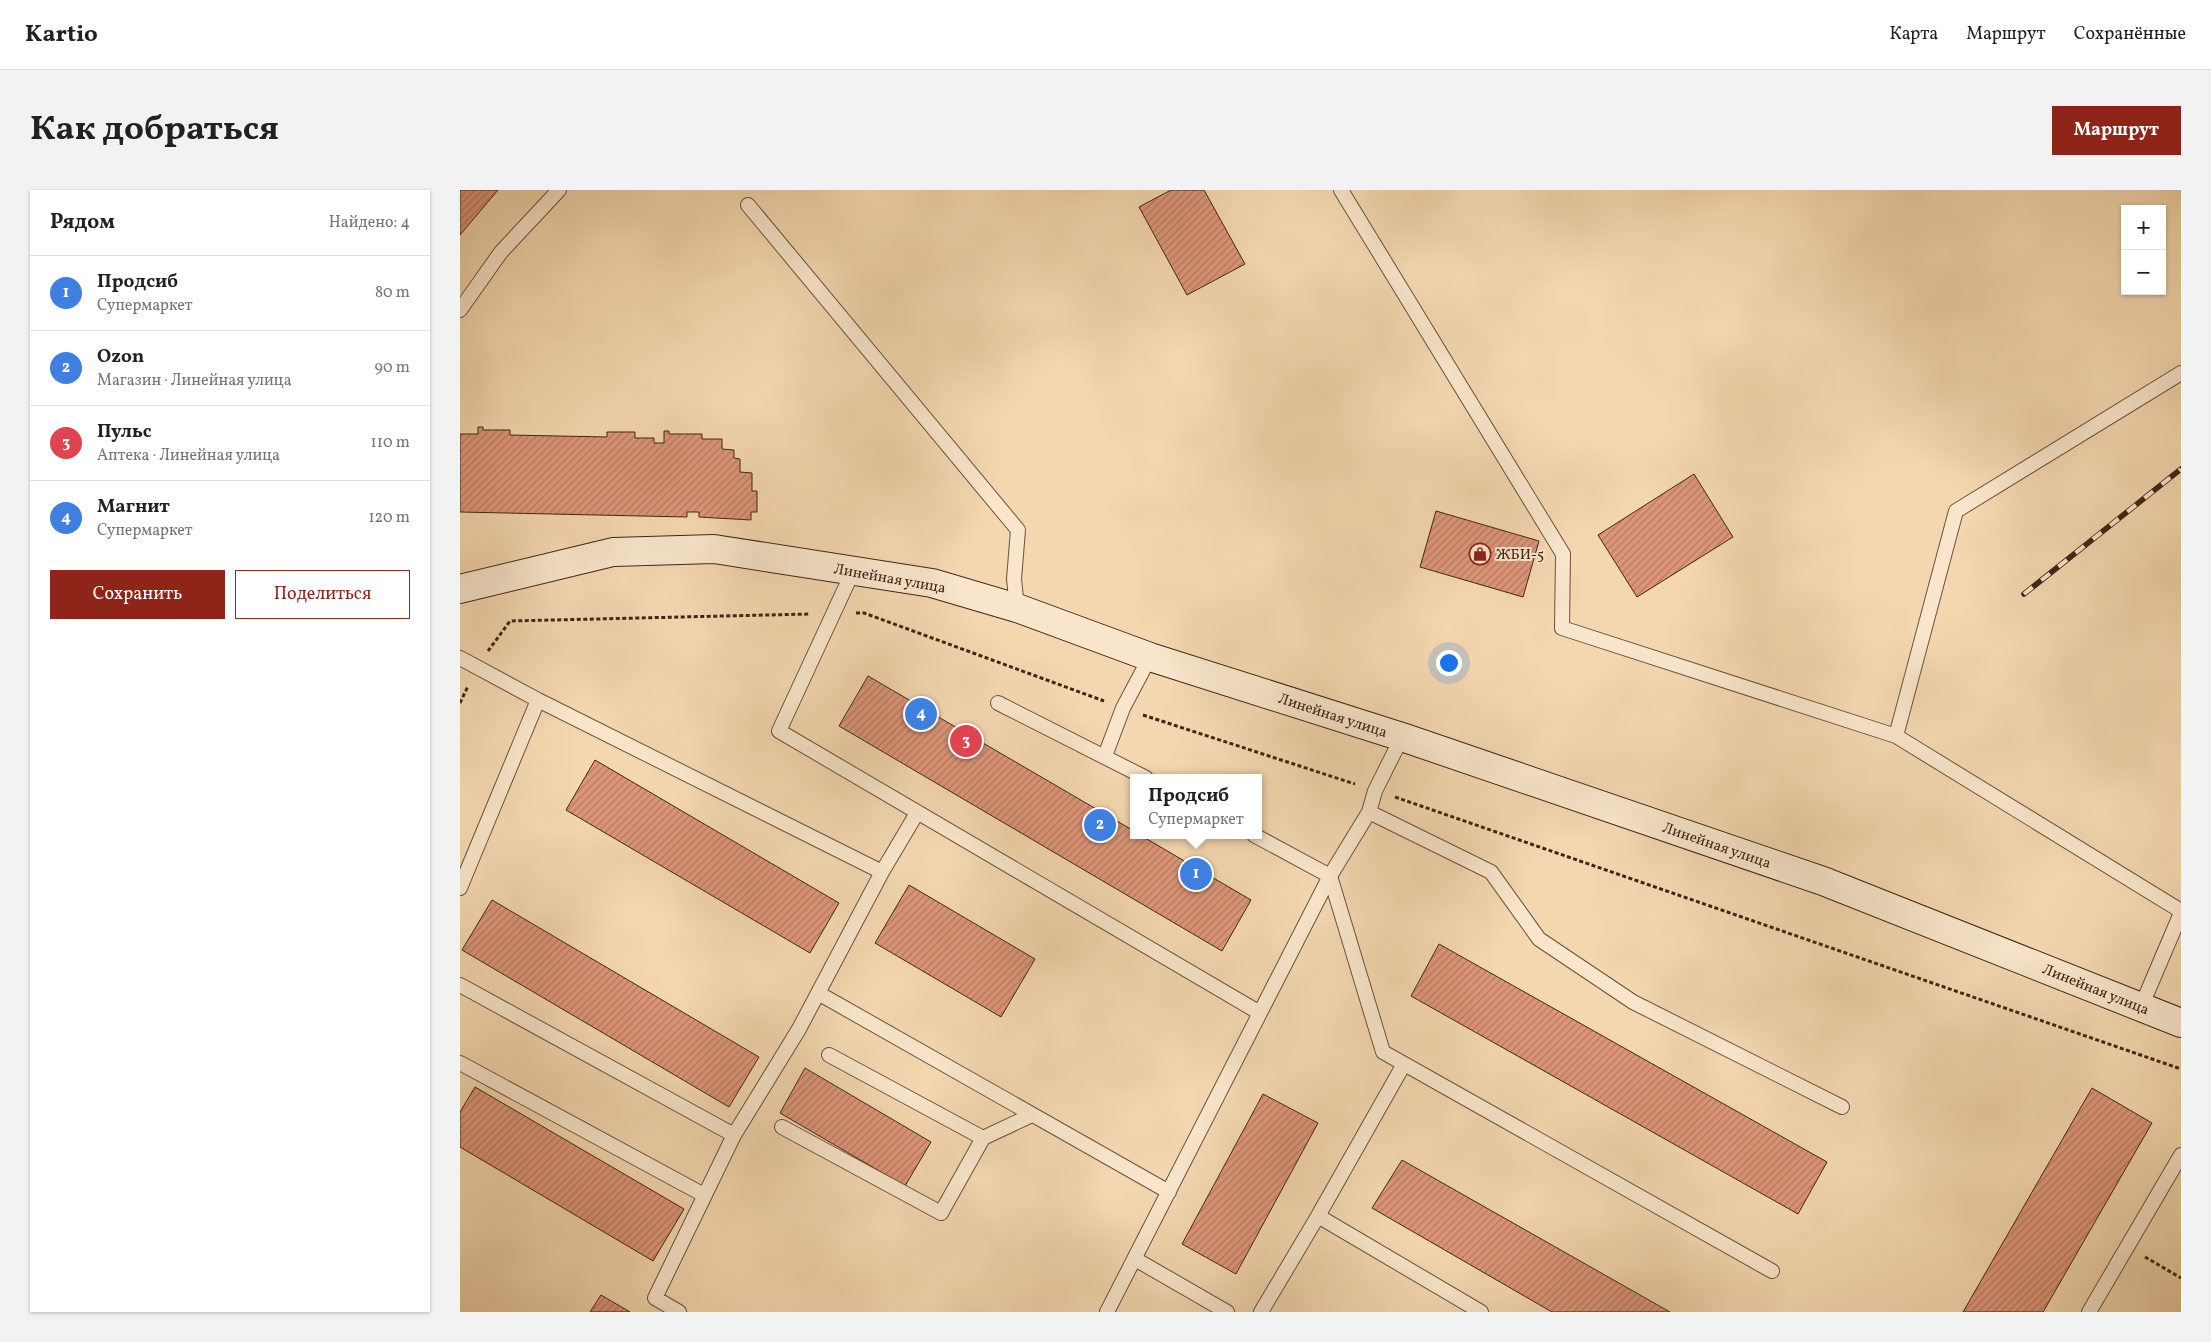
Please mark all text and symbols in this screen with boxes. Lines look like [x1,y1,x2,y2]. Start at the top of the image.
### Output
text: Kartio [25,18,98,52]
text: Карта [1889,22,1938,47]
text: Маршрут [1966,22,2046,47]
text: Сохранённые [2074,22,2186,47]
text: Как добраться [30,106,279,154]
button: Маршрут [2052,106,2181,155]
map controls [2121,205,2166,295]
button: + [2121,205,2166,250]
text: Рядом [50,208,115,237]
text: Найдено: 4 [329,212,410,234]
button: − [2121,250,2166,295]
text: Продсиб [97,269,178,295]
text: 1 [63,282,69,304]
text: 80 m [375,282,410,304]
text: Супермаркет [97,295,193,317]
text: Ozon [97,344,144,370]
text: 2 [62,357,70,379]
text: 90 m [374,357,410,379]
text: Магазин · Линейная улица [97,370,292,392]
text: Пульс [97,419,152,445]
text: 3 [62,432,70,454]
text: 110 m [371,432,410,454]
text: Аптека · Линейная улица [97,445,280,467]
text: Магнит [97,494,170,520]
text: 4 [61,507,71,529]
text: 120 m [368,507,410,529]
text: Супермаркет [97,520,193,542]
shop icon: ЖБИ-5 [1468,542,1492,566]
place label: ЖБИ-5 [1496,545,1544,566]
street label: Линейная улица [832,559,947,600]
button: Сохранить [50,570,225,619]
button: Поделиться [235,570,410,619]
your location [1436,650,1462,676]
street label: Линейная улица [1275,689,1390,744]
pin: 4 [905,695,937,733]
pin: 3 [950,722,982,760]
popup [1130,774,1262,839]
text: Продсиб [1148,783,1229,809]
pin: 2 [1084,806,1116,844]
text: Супермаркет [1148,809,1244,831]
street label: Линейная улица [1659,818,1774,875]
pin: 1 [1180,855,1212,893]
street label: Линейная улица [2039,959,2152,1021]

